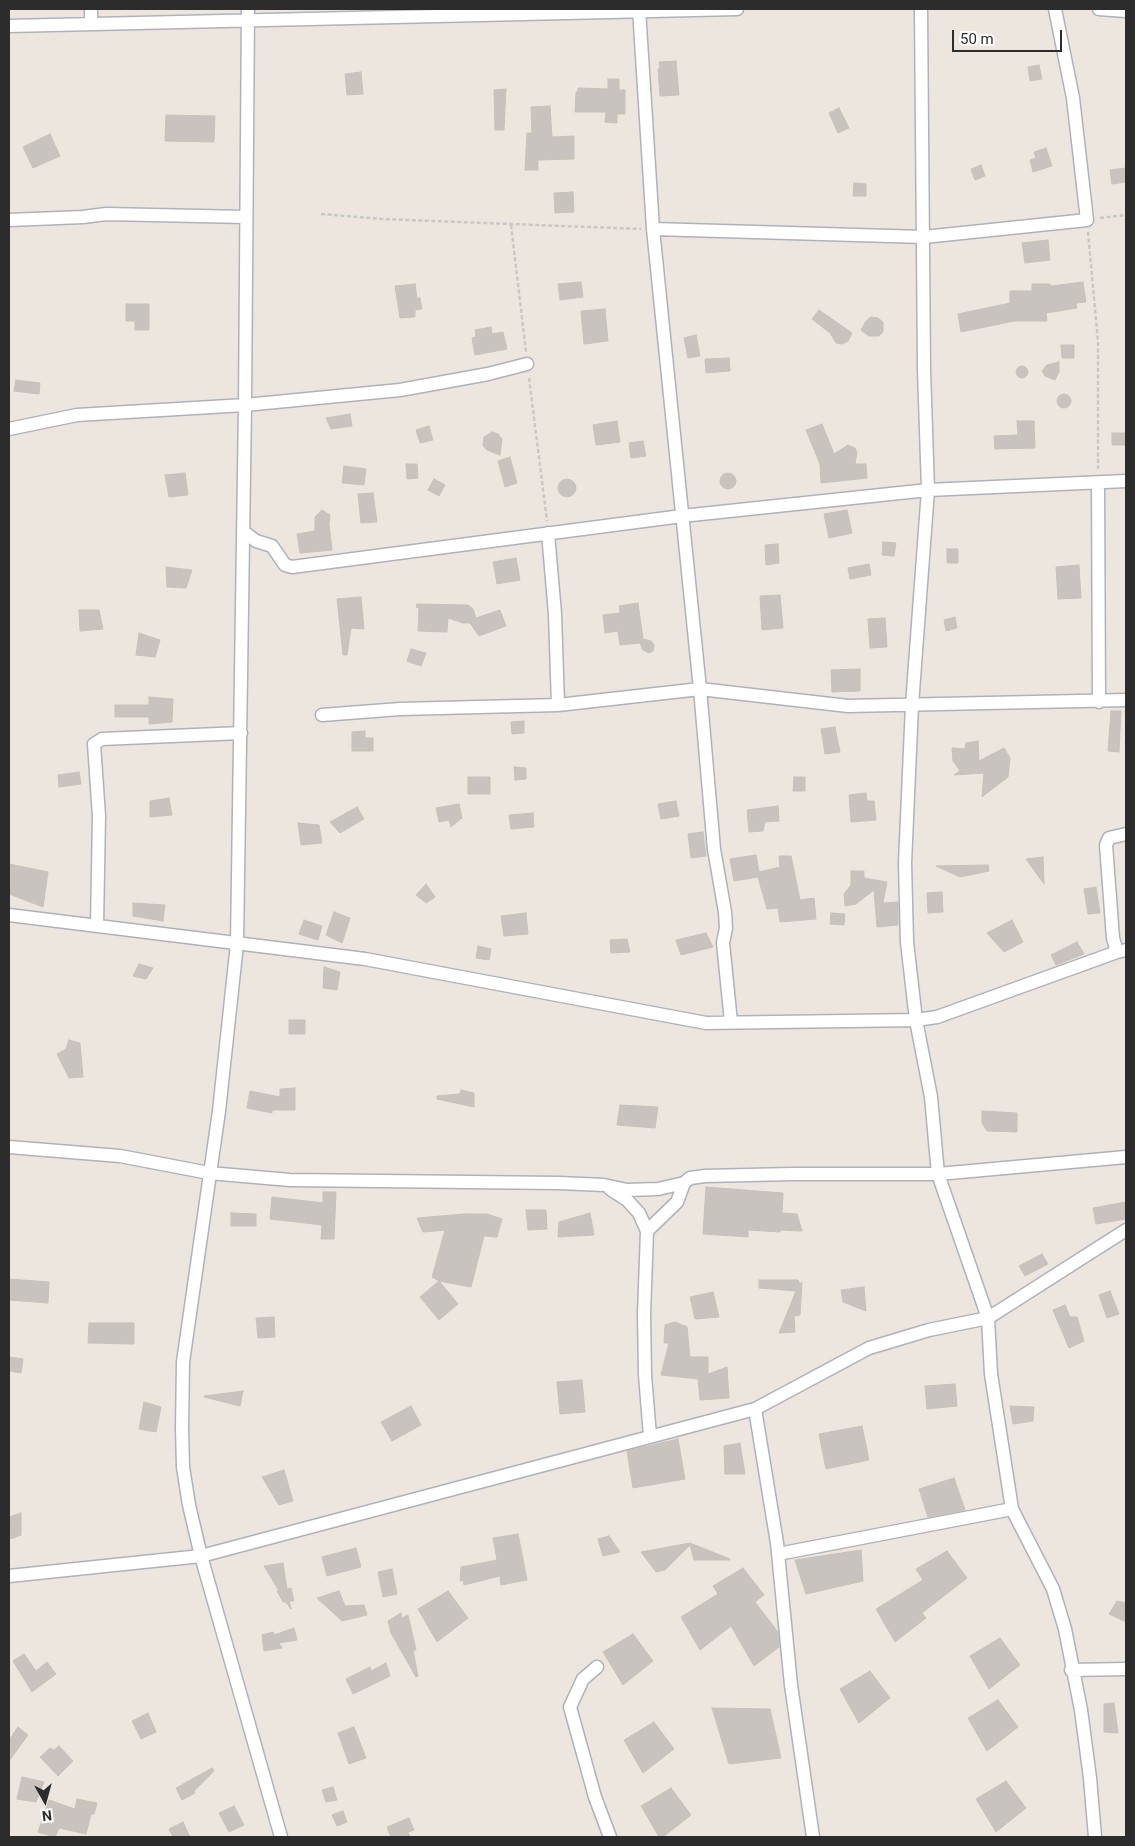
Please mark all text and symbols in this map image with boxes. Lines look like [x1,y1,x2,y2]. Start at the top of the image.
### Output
scale bar [955,20,1065,52]
text: 50 m [960,30,994,48]
north arrow [20,1776,70,1826]
text: N [41,1807,53,1824]

